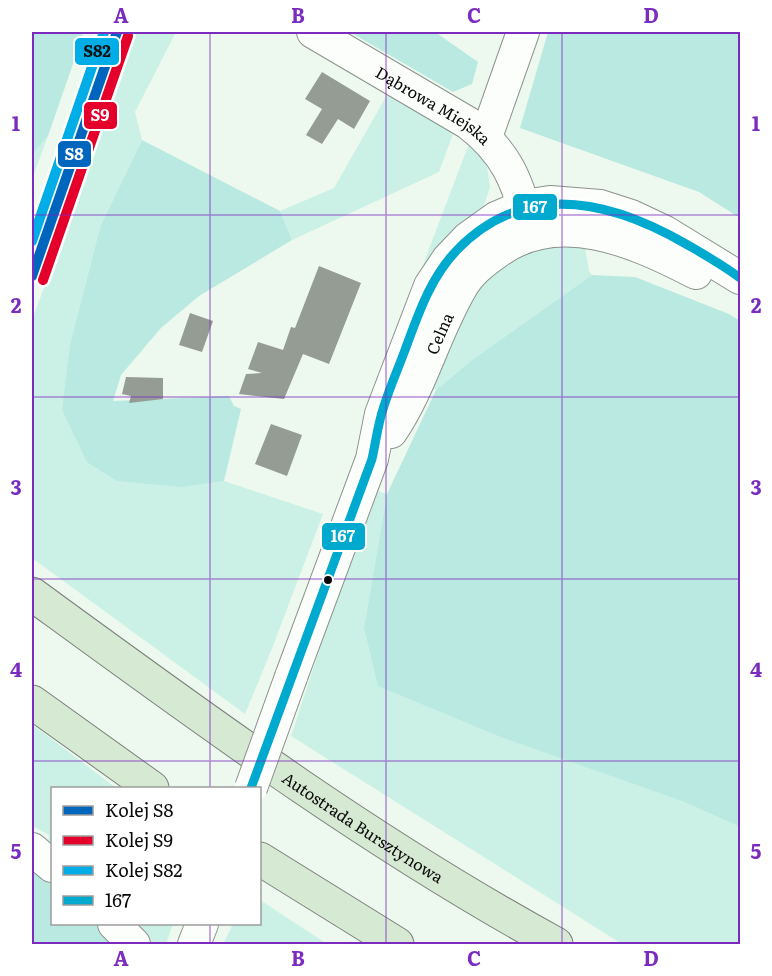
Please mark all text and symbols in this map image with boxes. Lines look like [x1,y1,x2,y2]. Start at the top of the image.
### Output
text: A [113,0,129,29]
text: B [291,0,305,29]
text: C [467,0,481,29]
text: D [643,0,659,29]
line badge: S82 [74,37,120,66]
text: S82 [83,38,111,62]
street label: Dąbrowa Miejska [372,60,497,150]
line badge: S9 [83,101,118,130]
text: S9 [90,102,110,126]
text: 1 [12,107,20,137]
text: 1 [752,107,760,137]
line badge: S8 [57,140,92,168]
text: S8 [64,141,84,165]
line badge: 167 [512,193,558,221]
text: 167 [523,194,548,218]
text: 2 [11,289,22,319]
text: 2 [751,289,762,319]
street label: Celna [419,308,459,358]
text: 3 [10,471,22,501]
text: 3 [750,471,762,501]
line badge: 167 [321,522,366,551]
text: 167 [331,523,356,547]
unlabelled marker [322,574,334,586]
text: 4 [10,653,22,683]
text: 4 [750,653,762,683]
street label: Autostrada Bursztynowa [278,765,449,888]
legend [51,787,261,925]
text: Kolej S8 [105,796,174,823]
text: Kolej S9 [105,826,173,853]
text: 5 [11,835,22,865]
text: 5 [751,835,762,865]
text: Kolej S82 [105,856,182,883]
text: 167 [105,886,131,913]
text: A [113,942,129,972]
text: B [291,942,305,972]
text: C [467,942,481,972]
text: D [643,942,659,972]

